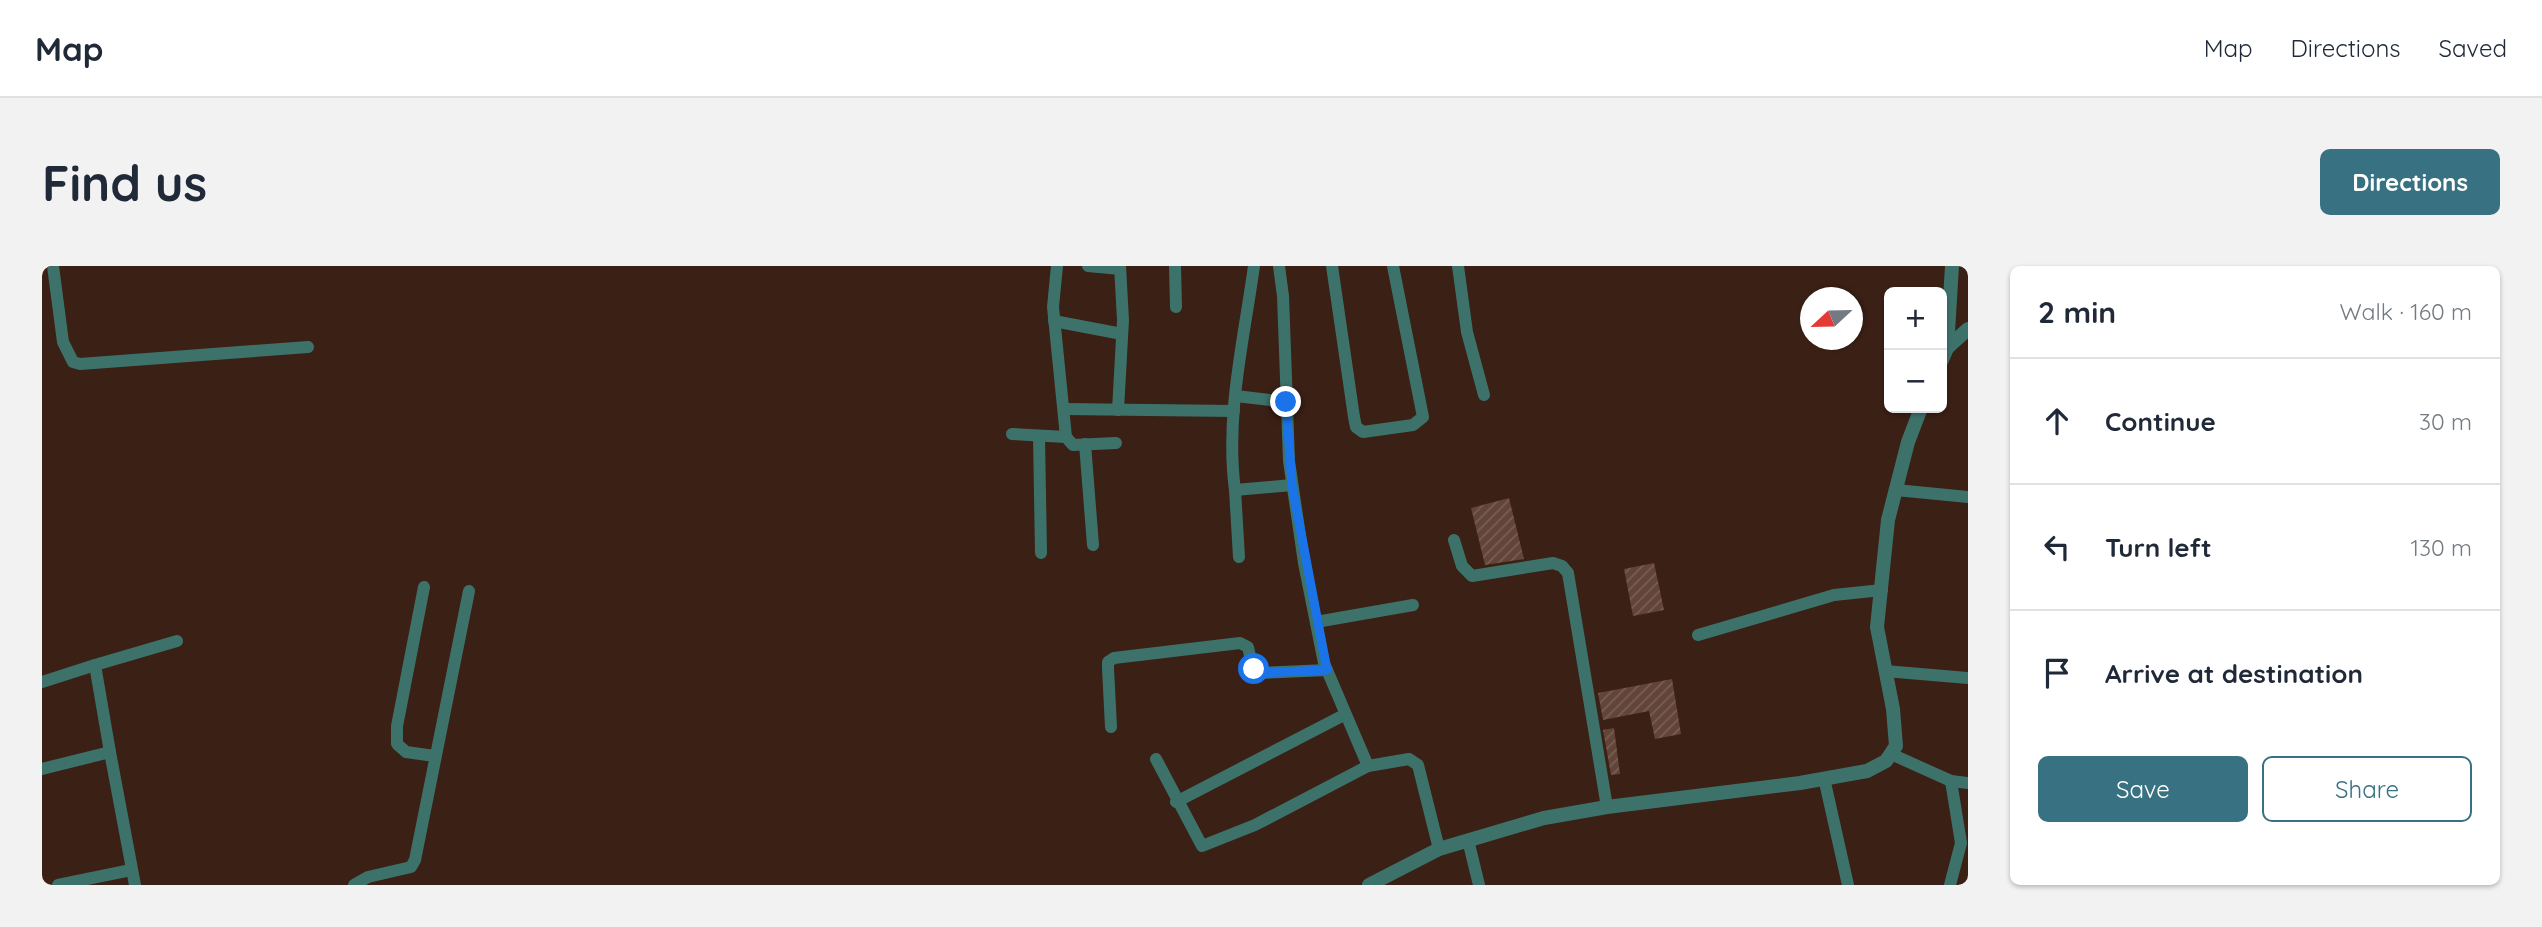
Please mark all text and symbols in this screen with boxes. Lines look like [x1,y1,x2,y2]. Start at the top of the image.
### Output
text: Map [35,28,103,69]
text: Map [2204,33,2253,63]
text: Directions [2291,33,2401,63]
text: Saved [2439,33,2507,63]
button: Directions [2320,149,2500,215]
text: Find us [42,152,207,213]
north arrow [1800,287,1863,350]
map controls [1884,287,1947,413]
button: + [1884,287,1947,350]
text: 2 min [2038,293,2116,331]
text: Walk · 160 m [2340,297,2472,326]
button: − [1884,350,1947,413]
route end [1270,386,1301,417]
icon: ahead [2038,402,2076,440]
text: Continue [2105,405,2216,438]
text: 30 m [2419,407,2472,436]
icon: left [2038,528,2076,566]
text: Turn left [2105,531,2212,564]
text: 130 m [2410,533,2472,562]
route start [1238,653,1269,684]
icon: arrive [2038,654,2076,692]
text: Arrive at destination [2105,657,2363,690]
button: Save [2038,756,2248,822]
button: Share [2262,756,2472,822]

